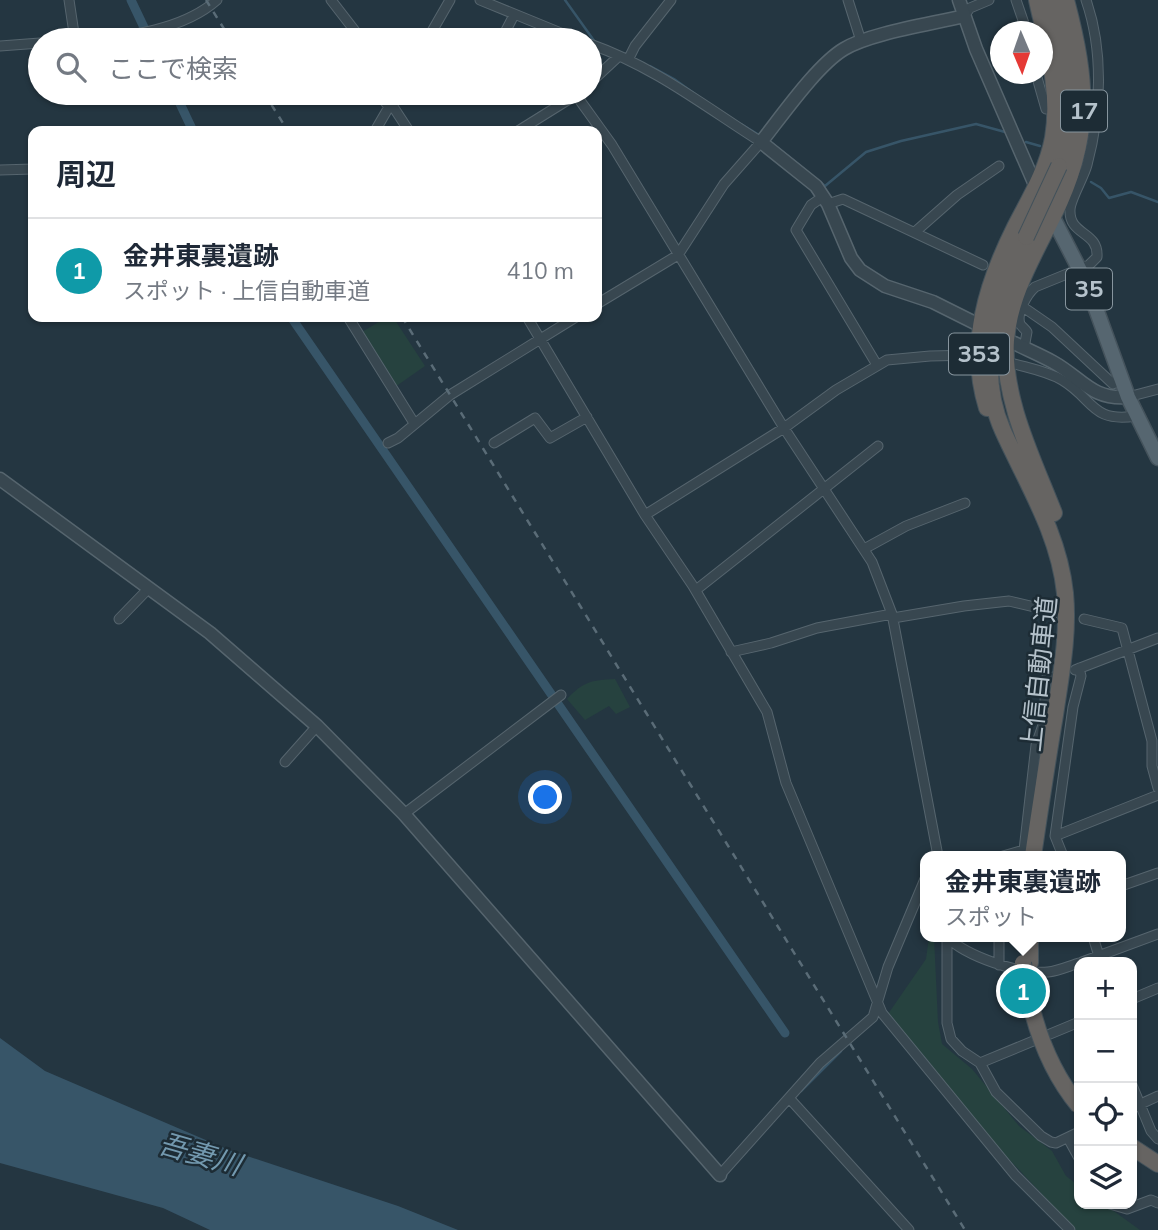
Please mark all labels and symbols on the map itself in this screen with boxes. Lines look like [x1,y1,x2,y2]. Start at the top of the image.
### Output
north arrow [990,21,1053,84]
road number: 17 [1061,90,1107,132]
road number: 35 [1066,268,1112,310]
road number: 353 [949,334,1009,374]
street label: 上信自動車道 [1014,595,1063,753]
your location [528,780,562,814]
pin: 1 [1000,965,1046,1017]
water label: 吾妻川 [155,1125,248,1183]

